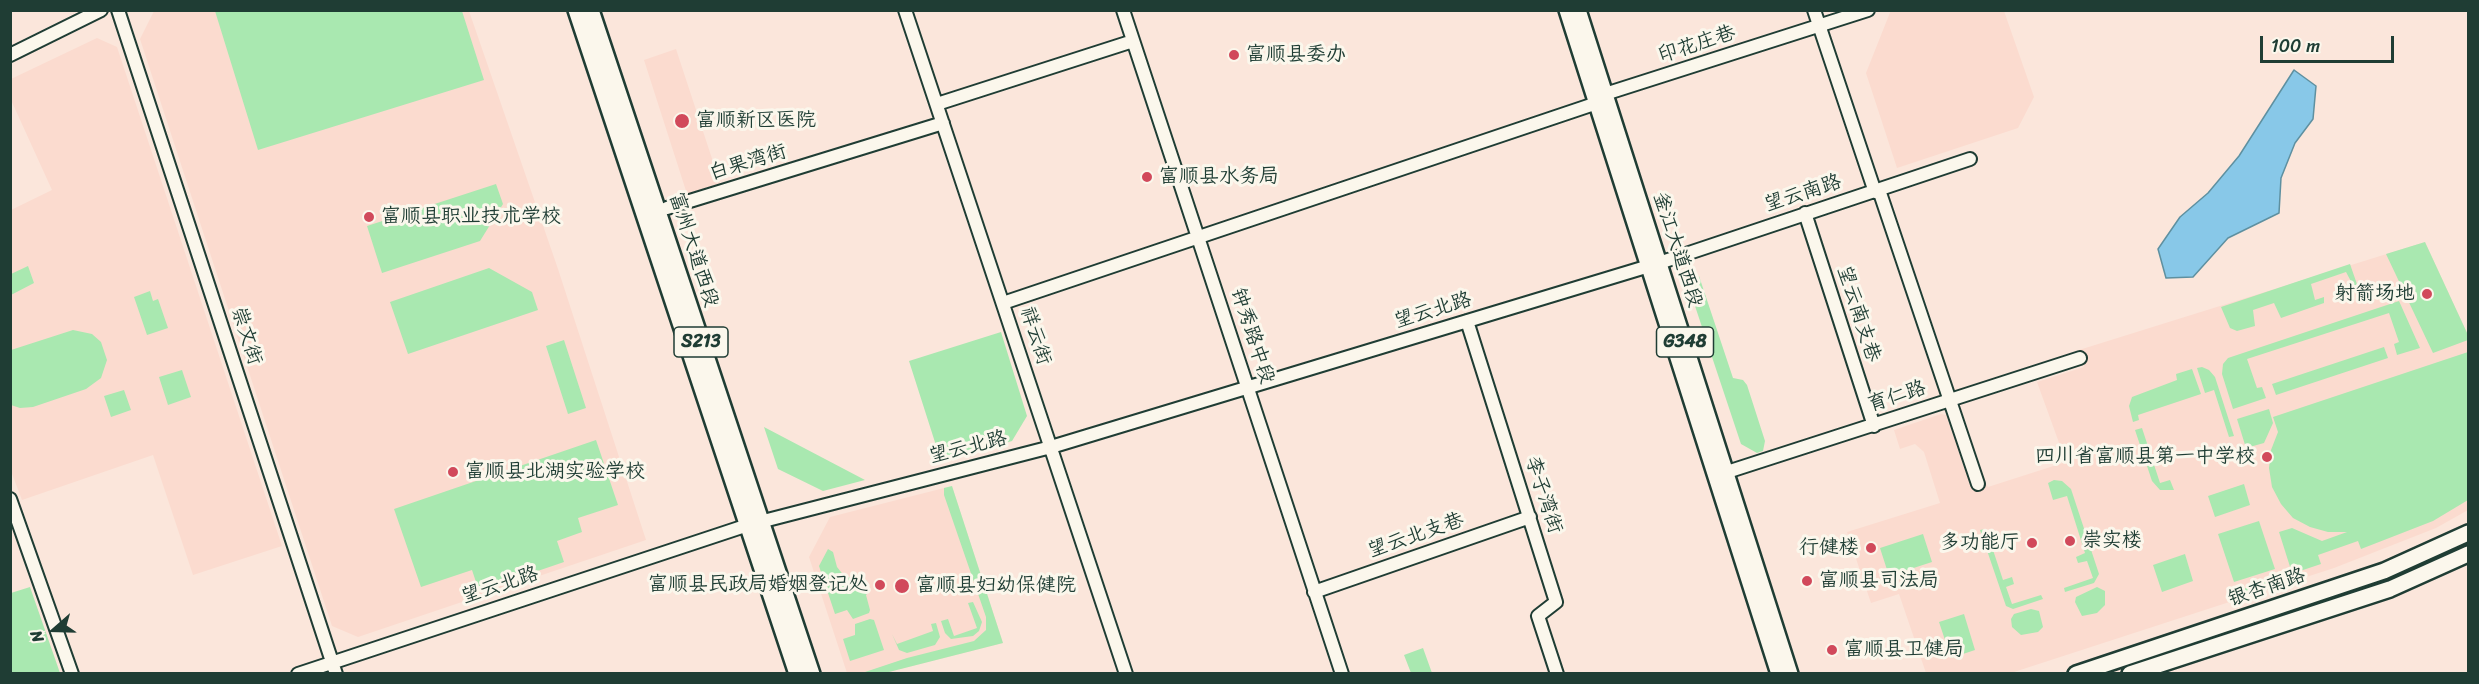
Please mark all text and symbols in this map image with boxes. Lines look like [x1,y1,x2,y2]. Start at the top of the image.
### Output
street label: 印花庄巷 [1655,21,1739,69]
scale bar [2263,24,2396,62]
text: 100 m [2271,30,2320,62]
place label: 富顺县委办 [1246,43,1346,67]
marker: 富顺县委办 [1227,48,1241,62]
place label: 富顺新区医院 [696,109,816,133]
marker: 富顺新区医院 [673,112,691,130]
street label: 白果湾街 [706,140,790,186]
place label: 富顺县水务局 [1159,165,1279,189]
marker: 富顺县水务局 [1140,170,1154,184]
street label: 望云南路 [1761,170,1845,218]
street label: 富州大道西段 [663,189,723,311]
street label: 釜江大道西段 [1647,189,1707,311]
place label: 富顺县职业技术学校 [381,205,561,229]
marker: 富顺县职业技术学校 [362,210,376,224]
street label: 望云南支巷 [1831,263,1885,365]
place label: 射箭场地 [2335,282,2415,306]
street label: 钟秀路中段 [1225,285,1279,387]
marker: 射箭场地 [2420,287,2434,301]
street label: 望云北路 [1391,288,1475,334]
street label: 崇文街 [225,304,267,368]
street label: 祥云街 [1014,304,1056,368]
road number: S213 [674,327,728,357]
road number: G348 [1656,327,1714,357]
street label: 育仁路 [1865,376,1929,418]
street label: 望云北路 [926,427,1010,469]
place label: 四川省富顺县第一中学校 [2035,445,2255,469]
marker: 四川省富顺县第一中学校 [2260,450,2274,464]
street label: 李子湾街 [1519,453,1567,537]
place label: 富顺县北湖实验学校 [465,460,645,484]
marker: 富顺县北湖实验学校 [446,465,460,479]
street label: 望云北支巷 [1365,508,1467,564]
place label: 崇实楼 [2082,529,2142,553]
place label: 多功能厅 [1940,531,2020,555]
marker: 崇实楼 [2063,534,2077,548]
place label: 行健楼 [1799,536,1859,560]
marker: 多功能厅 [2025,536,2039,550]
marker: 行健楼 [1864,541,1878,555]
street label: 望云北路 [458,562,542,610]
street label: 银杏南路 [2225,564,2309,612]
place label: 富顺县司法局 [1819,569,1939,593]
place label: 富顺县民政局婚姻登记处 [648,573,868,597]
place label: 富顺县妇幼保健院 [916,574,1076,598]
marker: 富顺县司法局 [1800,574,1814,588]
marker: 富顺县妇幼保健院 [893,577,911,595]
marker: 富顺县民政局婚姻登记处 [873,578,887,592]
north arrow [24,600,84,660]
text: N [21,626,52,646]
place label: 富顺县卫健局 [1844,638,1964,662]
marker: 富顺县卫健局 [1825,643,1839,657]

